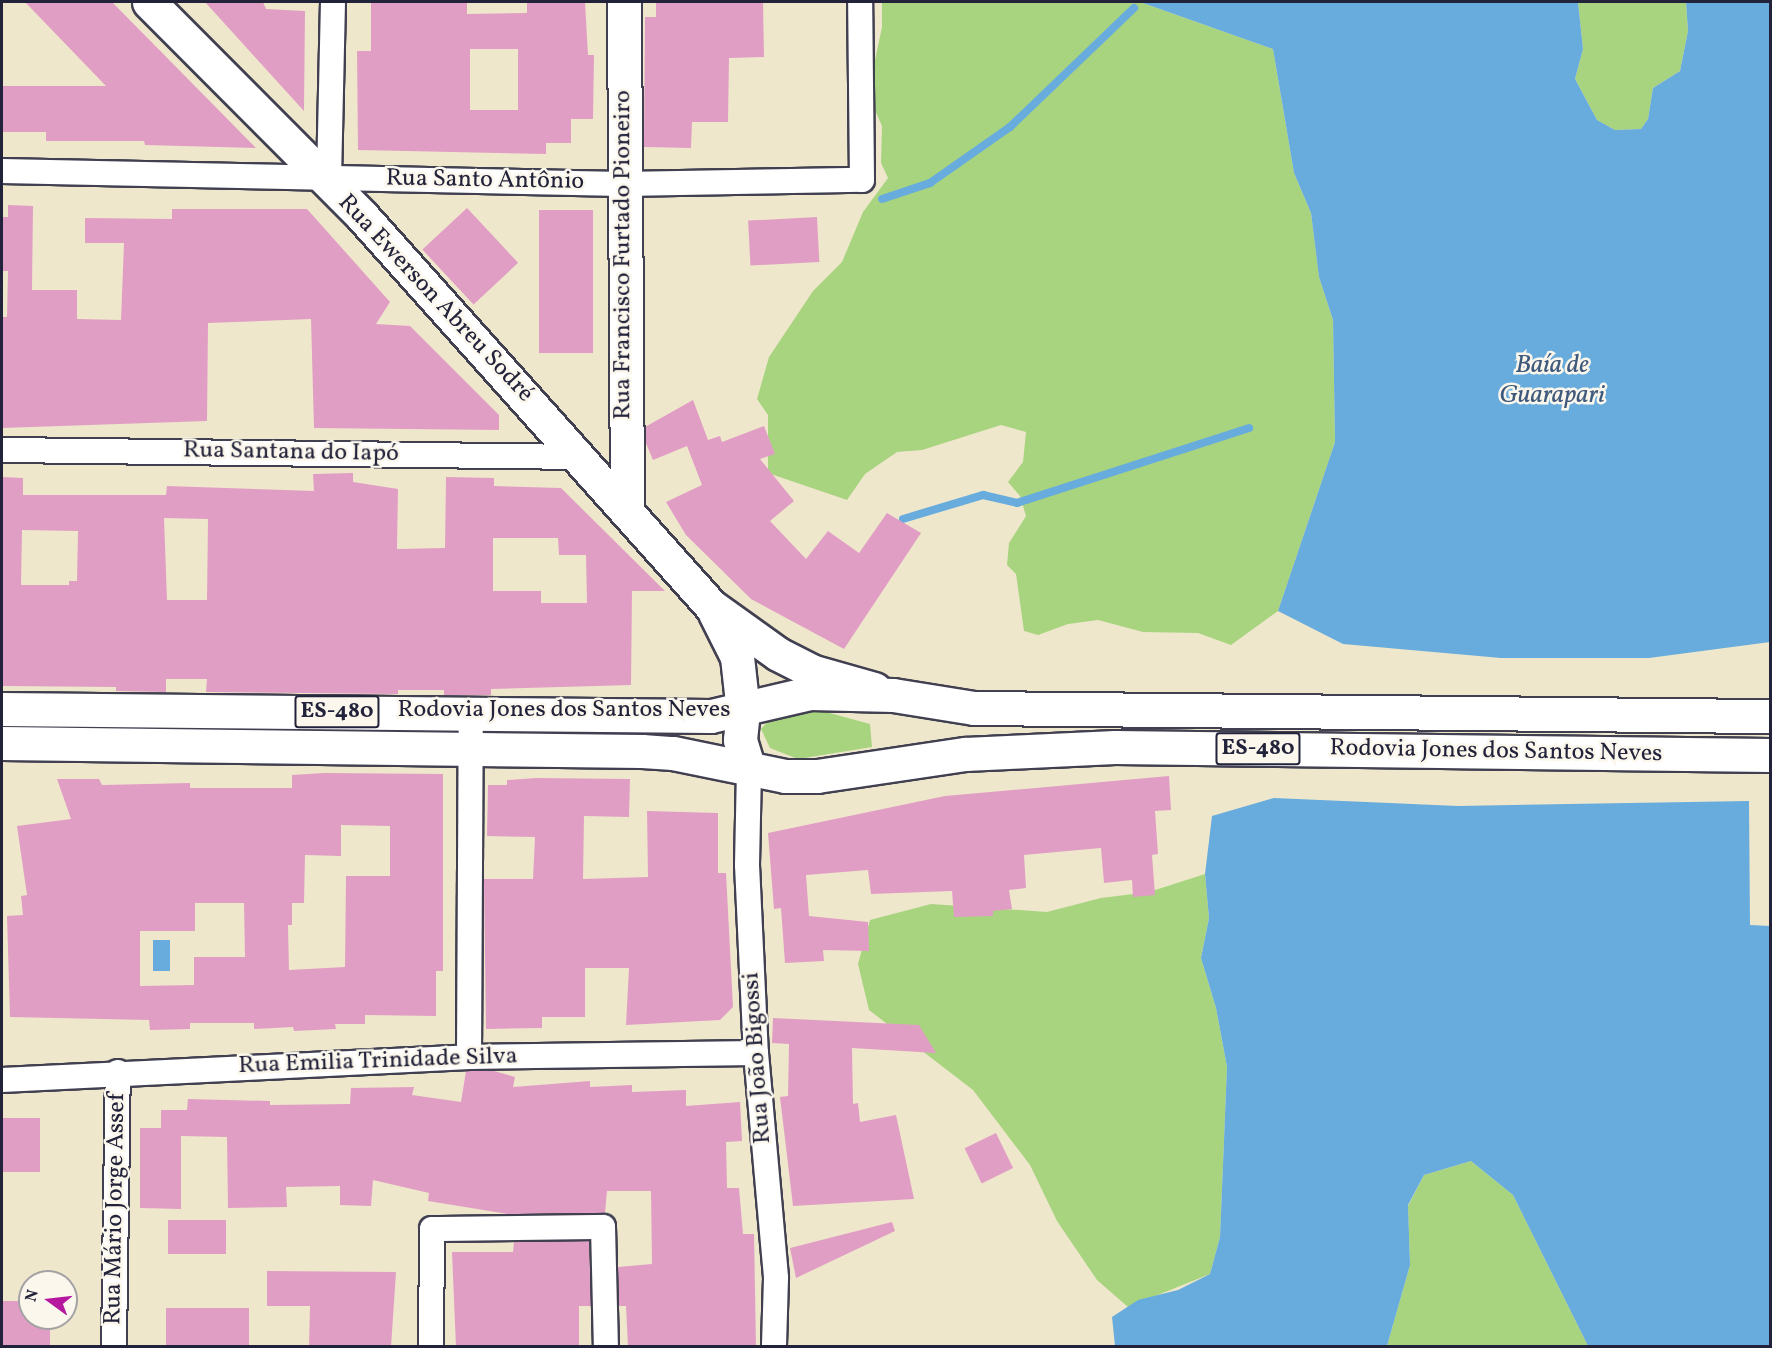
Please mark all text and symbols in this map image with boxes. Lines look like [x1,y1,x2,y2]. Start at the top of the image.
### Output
street label: Rua Francisco Furtado Pioneiro [610,90,638,420]
street label: Rua Santo Antônio [386,165,584,197]
street label: Rua Ewerson Abreu Sodré [331,189,539,409]
water label: Baía de Guarapari [1499,350,1605,412]
street label: Rua Santana do Iapó [183,437,399,469]
road number: ES-480 [294,693,380,731]
street label: Rodovia Jones dos Santos Neves [398,697,730,725]
road number: ES-480 [1214,730,1302,768]
street label: Rodovia Jones dos Santos Neves [1329,735,1663,769]
street label: Rua João Bigossi [738,971,778,1145]
street label: Rua Emilia Trinidade Silva [238,1043,518,1081]
street label: Rua Mário Jorge Assef [100,1093,132,1325]
north arrow [18,1270,78,1330]
text: N [20,1287,45,1304]

